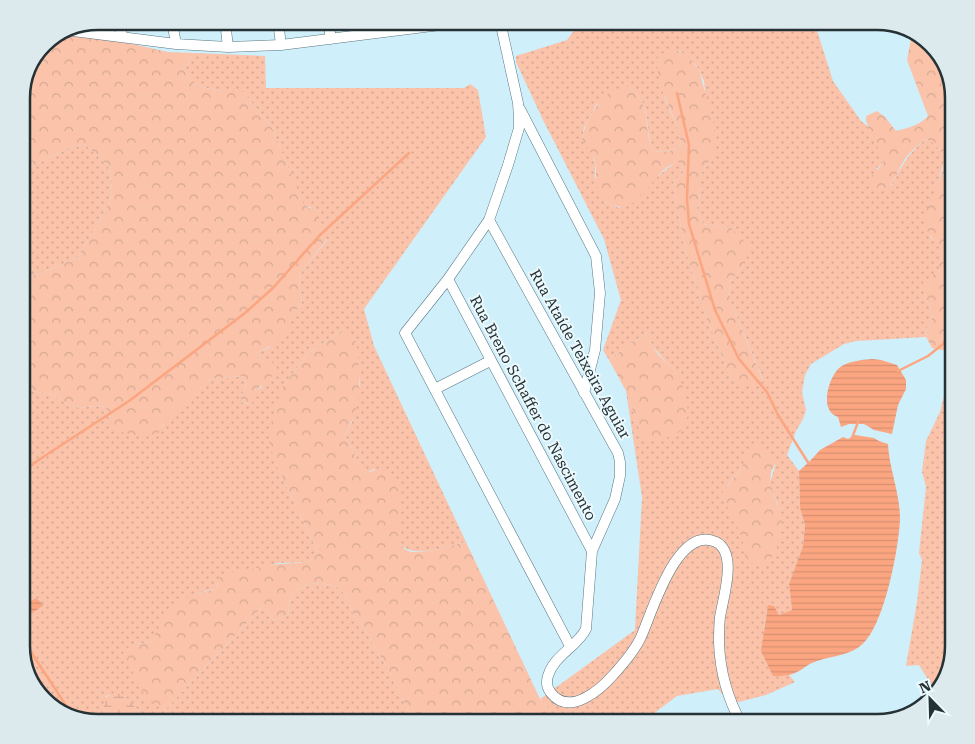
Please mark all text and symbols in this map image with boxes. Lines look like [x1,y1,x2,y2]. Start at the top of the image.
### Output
street label: Rua Ataíde Teixeira Aguiar [526,266,634,442]
street label: Rua Breno Schaffer do Nascimento [466,292,600,524]
north arrow [905,674,955,724]
text: N [917,677,933,697]

